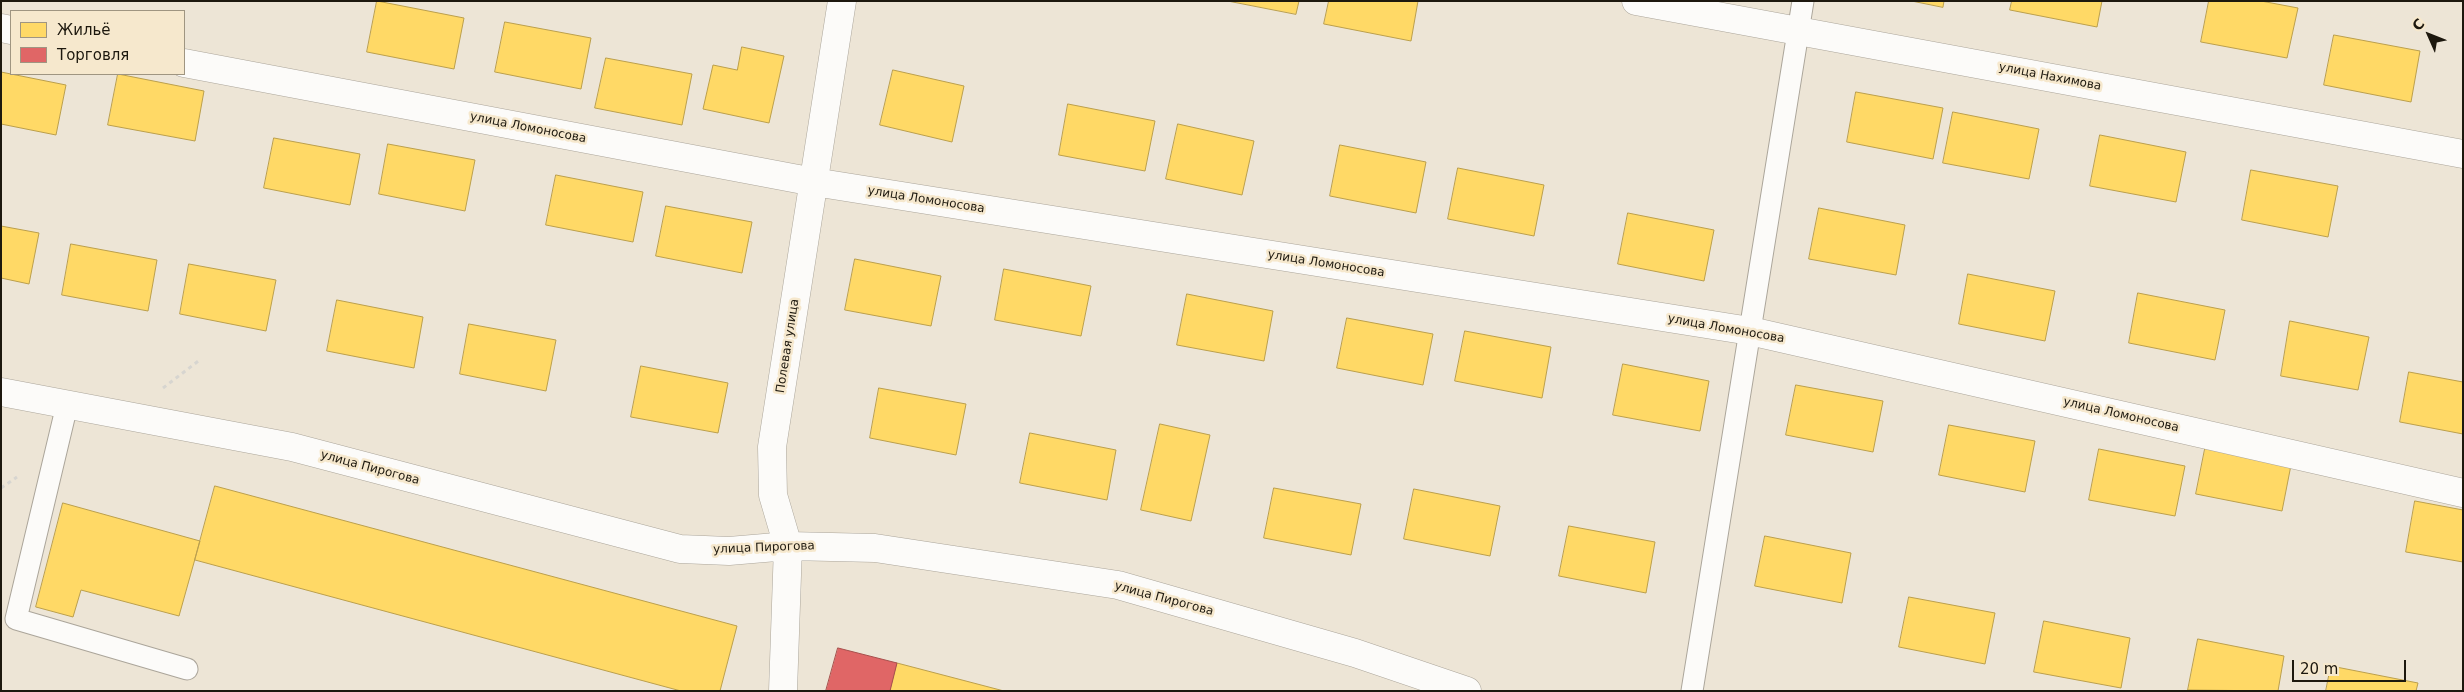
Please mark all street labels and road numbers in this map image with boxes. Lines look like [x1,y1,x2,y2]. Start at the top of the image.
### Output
street label: улица Нахимова [1998,60,2102,94]
street label: улица Ломоносова [469,110,587,146]
street label: улица Ломоносова [866,184,986,216]
street label: улица Ломоносова [1266,248,1386,280]
street label: Полевая улица [773,298,803,394]
street label: улица Ломоносова [1667,312,1785,346]
street label: улица Ломоносова [2062,395,2180,435]
street label: улица Пирогова [319,448,421,488]
street label: улица Пирогова [713,539,815,557]
street label: улица Пирогова [1113,579,1215,619]

